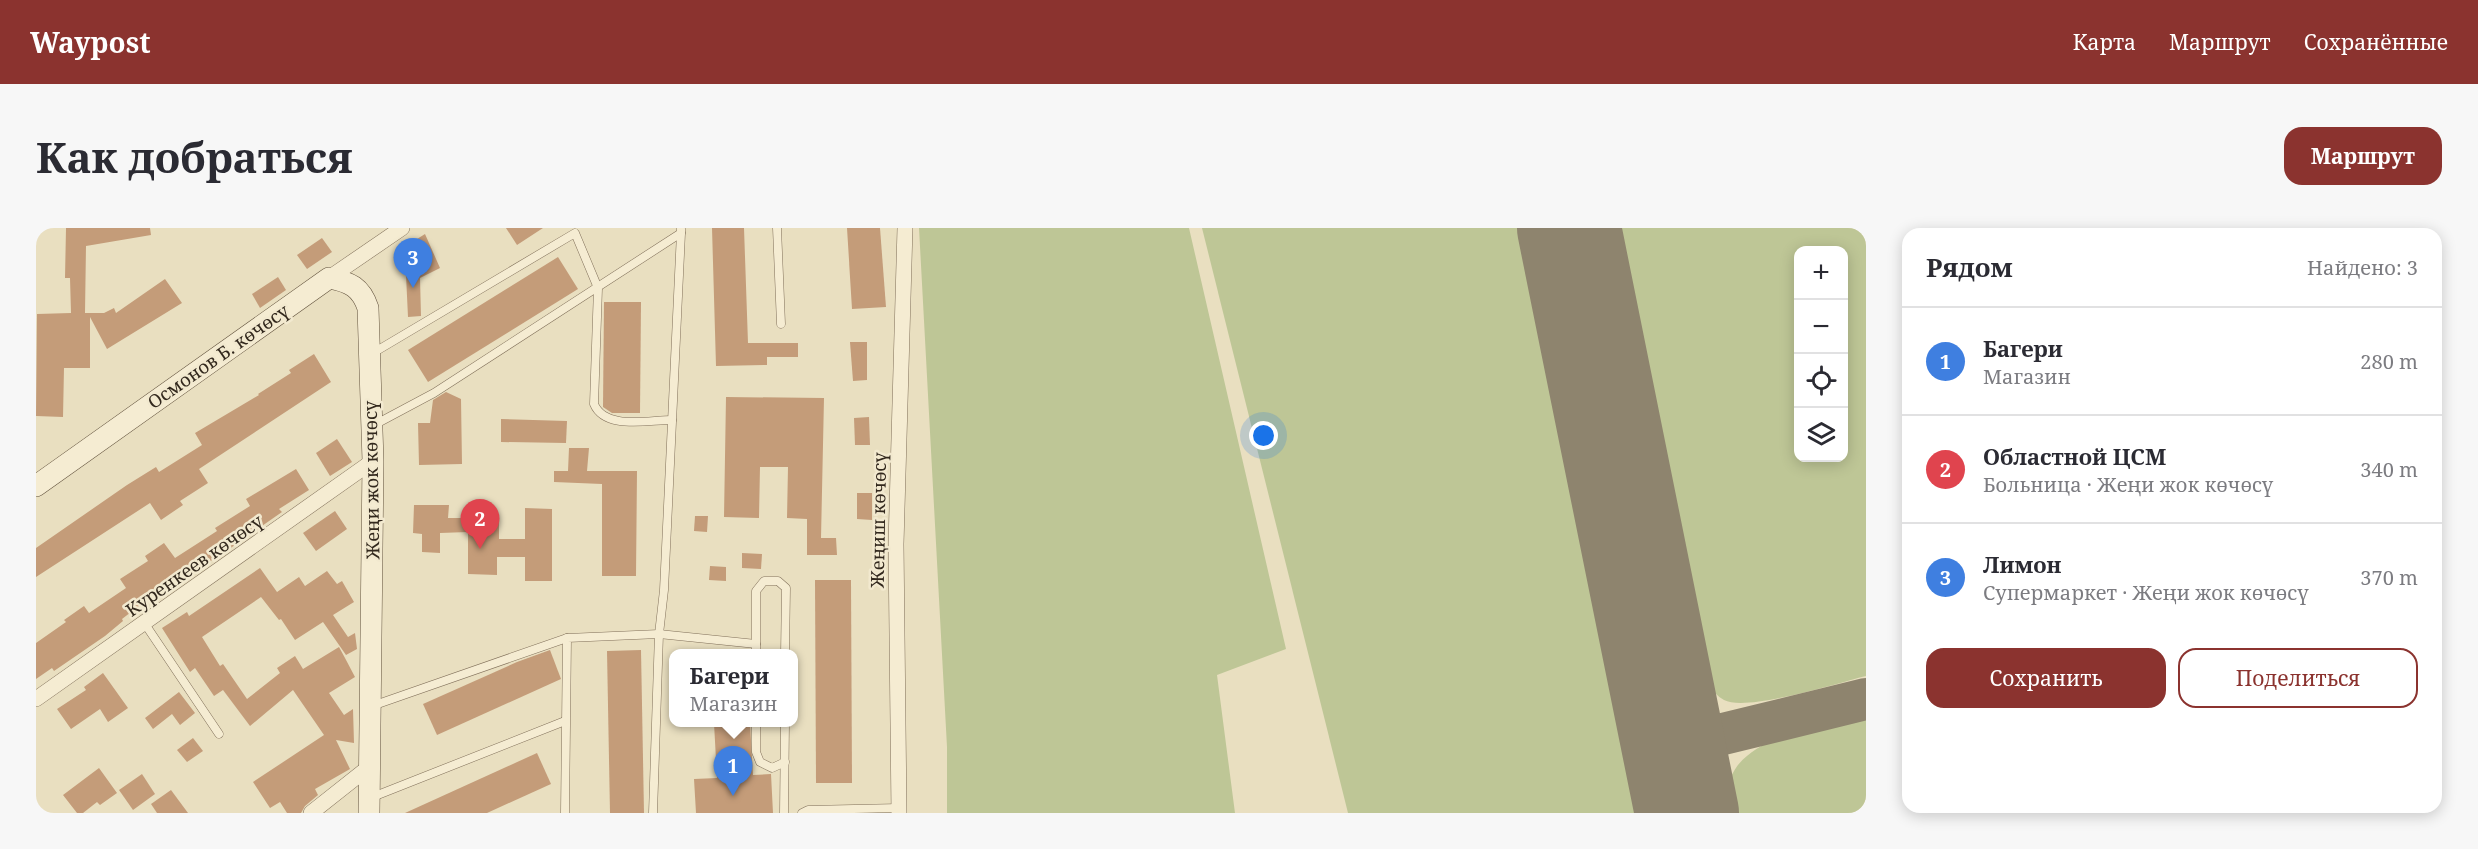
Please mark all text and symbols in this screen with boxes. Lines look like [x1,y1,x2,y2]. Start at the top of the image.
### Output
text: Waypost [30,23,151,61]
text: Карта [2073,28,2136,56]
text: Маршрут [2169,28,2271,56]
text: Сохранённые [2304,28,2448,56]
button: Маршрут [2284,127,2442,185]
text: Как добраться [36,128,353,185]
pin: 3 [394,238,433,288]
map controls [1794,246,1848,462]
button: + [1794,246,1848,300]
text: Рядом [1926,249,2013,285]
text: Найдено: 3 [2307,254,2418,281]
street label: Осмонов Б. көчөсү [143,298,294,414]
button: − [1794,300,1848,354]
text: Багери [1983,333,2063,363]
text: 1 [1940,348,1951,375]
text: 280 m [2360,348,2418,375]
button: locate [1794,354,1848,408]
text: Магазин [1983,363,2071,390]
street label: Жеңи жок көчөсү [358,400,384,561]
button: layers [1794,408,1848,462]
your location [1249,421,1278,450]
text: Областной ЦСМ [1983,441,2166,471]
street label: Жеңиш көчөсү [865,451,891,589]
text: 2 [1940,456,1951,483]
text: 340 m [2360,456,2418,483]
text: Больница · Жеңи жок көчөсү [1983,471,2273,498]
pin: 2 [460,500,500,549]
street label: Куренкеев көчөсү [120,508,268,621]
text: Лимон [1983,549,2061,579]
text: 3 [1940,564,1951,591]
text: 370 m [2360,564,2418,591]
text: Супермаркет · Жеңи жок көчөсү [1983,579,2309,606]
button: Сохранить [1926,648,2166,708]
button: Поделиться [2178,648,2418,708]
popup [669,649,798,727]
text: Багери [690,660,769,690]
text: Магазин [690,690,777,717]
pin: 1 [714,746,752,796]

